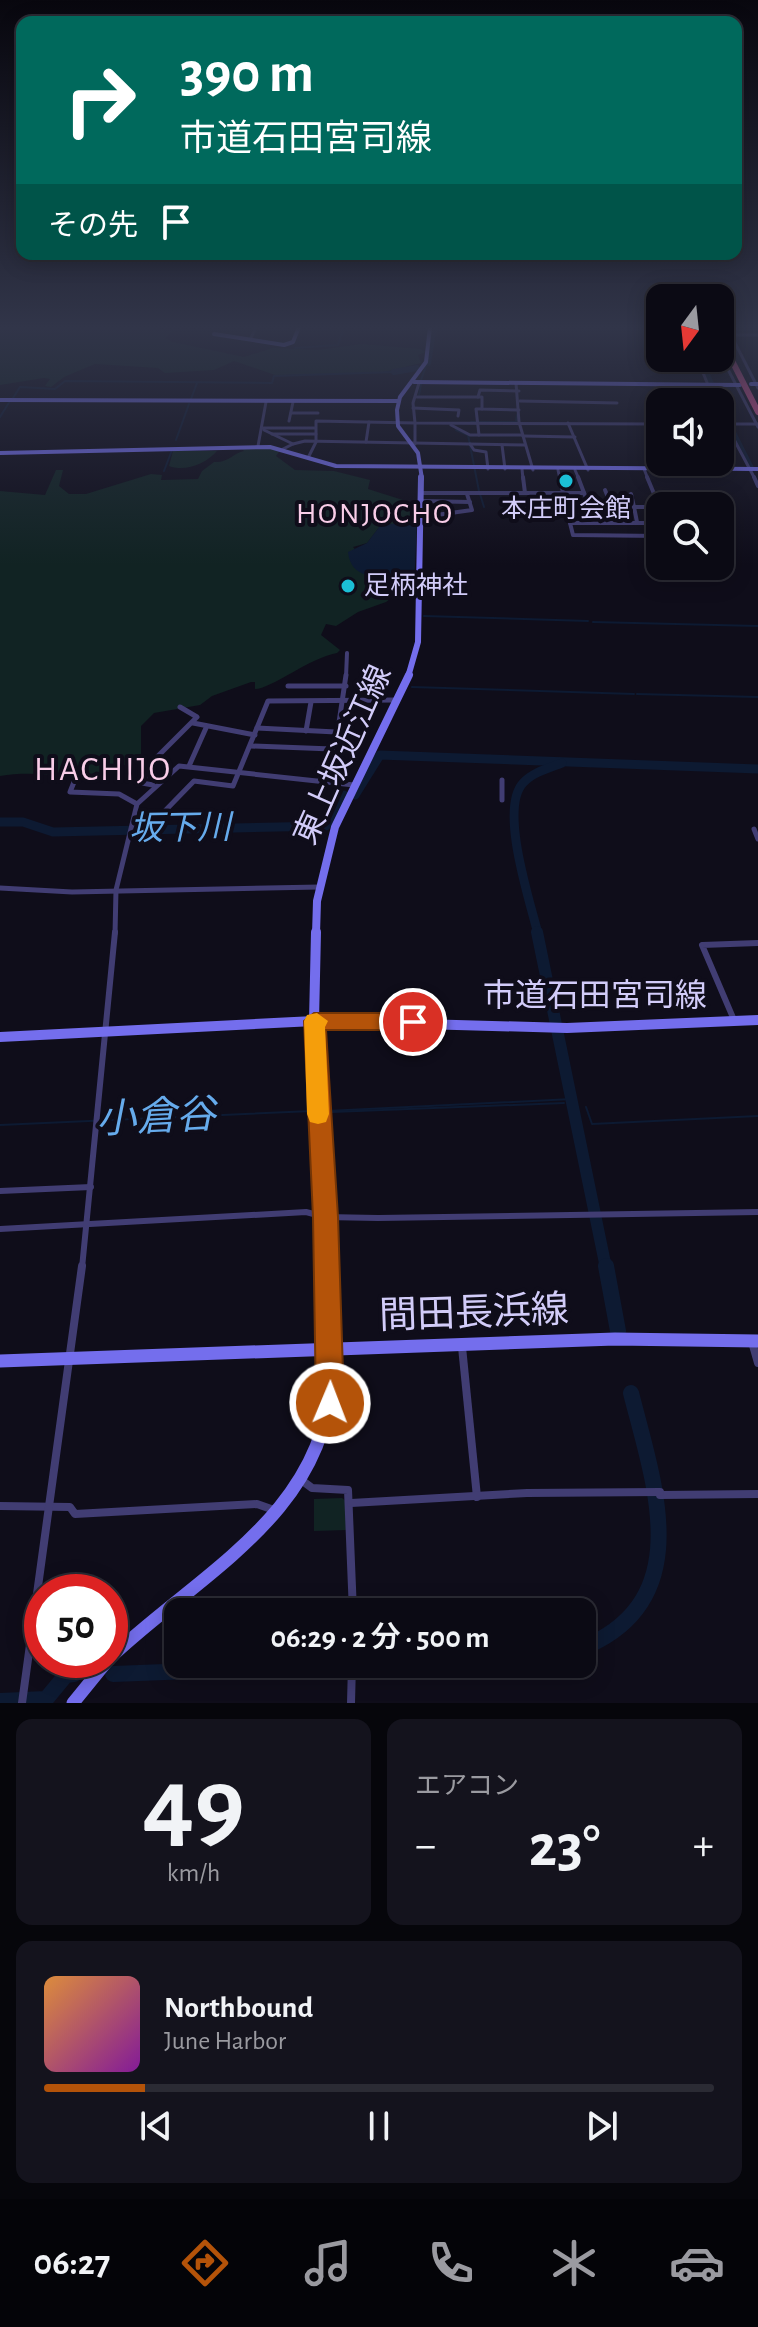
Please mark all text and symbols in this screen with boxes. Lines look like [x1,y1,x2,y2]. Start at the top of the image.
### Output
text: 390 m [180,46,314,102]
icon: right [48,48,152,152]
text: 市道石田宮司線 [180,121,432,157]
icon: arrive [154,200,198,244]
text: その先 [48,211,138,241]
north arrow [646,284,734,372]
map controls [646,284,734,580]
button: sound [646,388,734,476]
marker: 本庄町会館 [557,472,575,490]
button: search [646,492,734,580]
place label: 本庄町会館 [501,495,631,522]
district label: HONJOCHO [296,499,454,529]
place label: 足柄神社 [364,572,468,599]
marker: 足柄神社 [339,577,357,595]
street label: 東上坂近江線 [288,660,397,849]
district label: HACHIJO [34,753,172,787]
water label: 坂下川 [129,809,234,847]
street label: 市道石田宮司線 [483,978,707,1012]
pin [379,988,447,1056]
icon: arrive [391,1000,435,1044]
water label: 小倉谷 [95,1093,220,1141]
street label: 間田長浜線 [378,1290,570,1336]
position arrow [288,1361,372,1445]
speed limit sign: 50 [24,1574,128,1678]
text: 06:29 · 2 分 · 500 m [270,1623,490,1653]
text: 49 [142,1754,245,1858]
text: エアコン [415,1773,519,1799]
text: 23° [529,1817,600,1877]
text: − [415,1824,436,1868]
text: + [693,1824,714,1868]
text: km/h [167,1860,220,1886]
text: Northbound [164,1993,313,2023]
text: June Harbor [164,2028,286,2054]
icon: previous [134,2104,178,2148]
icon: pause [357,2104,401,2148]
icon: next [580,2104,624,2148]
icon: directions [177,2235,233,2291]
icon: music [300,2235,356,2291]
icon: phone [423,2235,479,2291]
icon: climate [546,2235,602,2291]
icon: car [669,2235,725,2291]
text: 06:27 [33,2245,110,2281]

